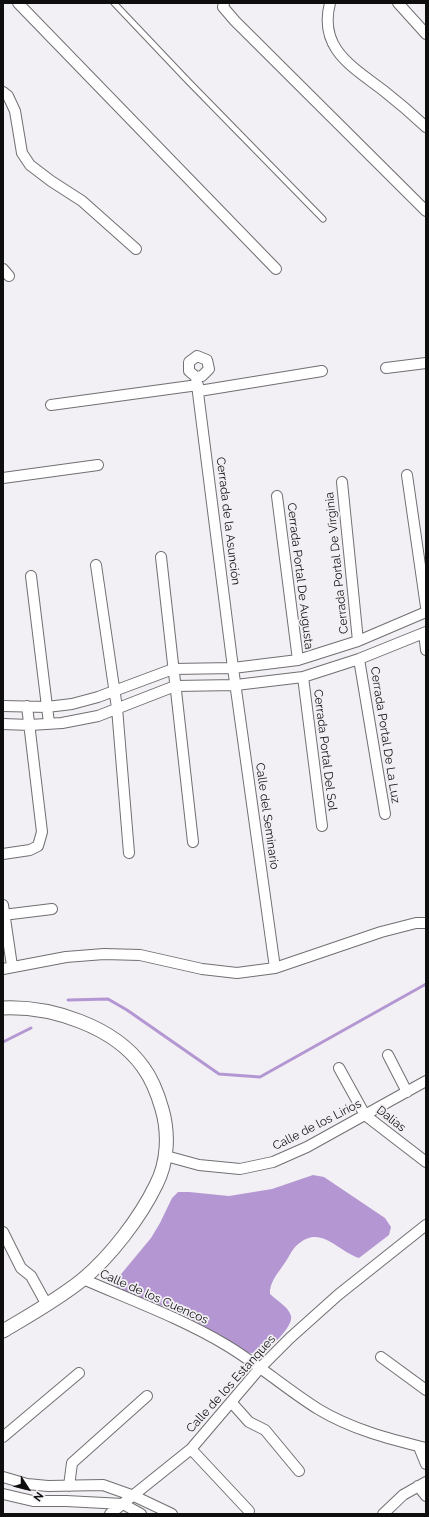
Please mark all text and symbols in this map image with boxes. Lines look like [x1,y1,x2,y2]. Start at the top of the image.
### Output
street label: Cerrada de la Asunción [213,456,243,586]
street label: Cerrada Portal De Virginia [322,491,352,635]
street label: Cerrada Portal De Augusta [284,502,316,650]
street label: Cerrada Portal De La Luz [367,666,403,804]
street label: Cerrada Portal Del Sol [310,688,340,812]
street label: Calle del Seminario [252,762,282,870]
street label: Calle de los Lirios [270,1096,364,1154]
street label: Dalías [373,1103,409,1135]
street label: Calle de los Cuencos [98,1267,210,1327]
street label: Calle de los Estanques [183,1332,279,1436]
north arrow [8,1469,48,1509]
text: N [30,1489,46,1504]

